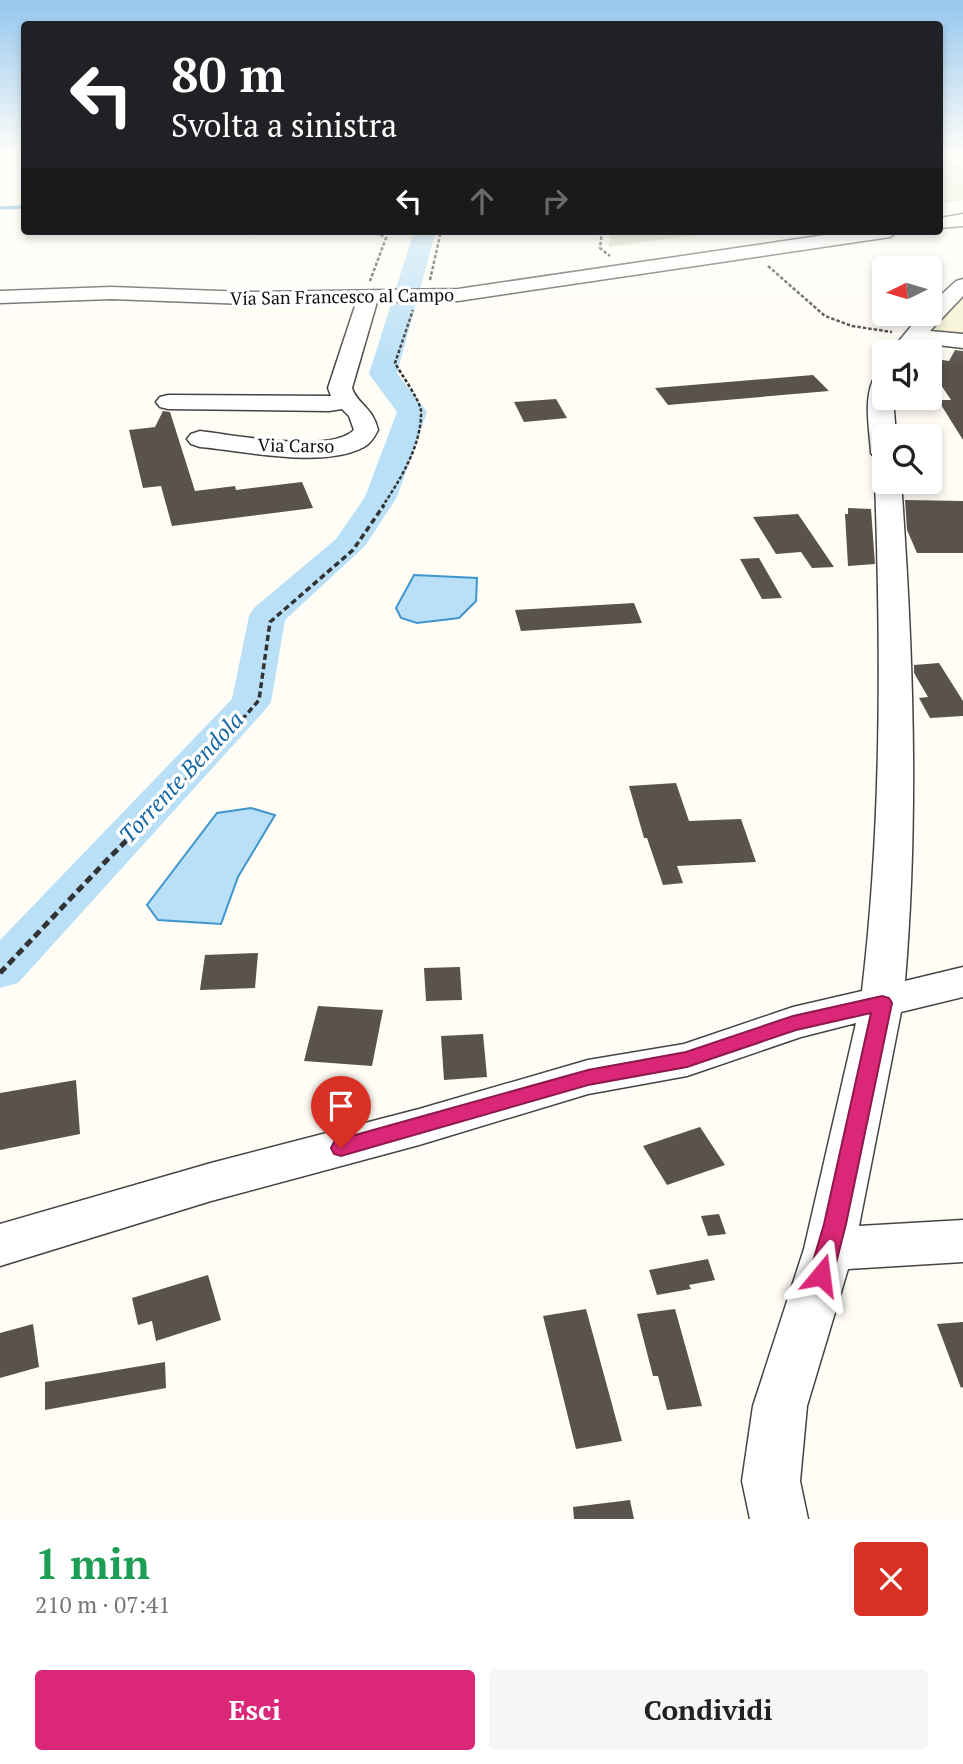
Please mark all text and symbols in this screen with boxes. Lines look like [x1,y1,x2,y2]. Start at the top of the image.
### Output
text: 80 m [171,41,285,106]
icon: left [56,49,147,140]
text: Svolta a sinistra [171,104,397,146]
icon: left [390,182,428,220]
icon: ahead [463,182,501,220]
icon: right [536,182,574,220]
north arrow [872,256,942,326]
map controls [872,256,942,494]
street label: Via San Francesco al Campo [230,282,454,310]
button: sound [872,340,942,410]
button: search [872,424,942,494]
street label: Via Carso [258,432,335,458]
water label: Torrente Bendola [112,705,250,849]
pin [311,1076,371,1148]
icon: arrive [322,1087,360,1125]
position arrow [784,1238,858,1312]
text: 1 min [35,1535,150,1591]
button: close [854,1542,928,1616]
text: 210 m · 07:41 [35,1589,170,1620]
button: Esci [35,1670,475,1750]
button: Condividi [489,1670,928,1750]

